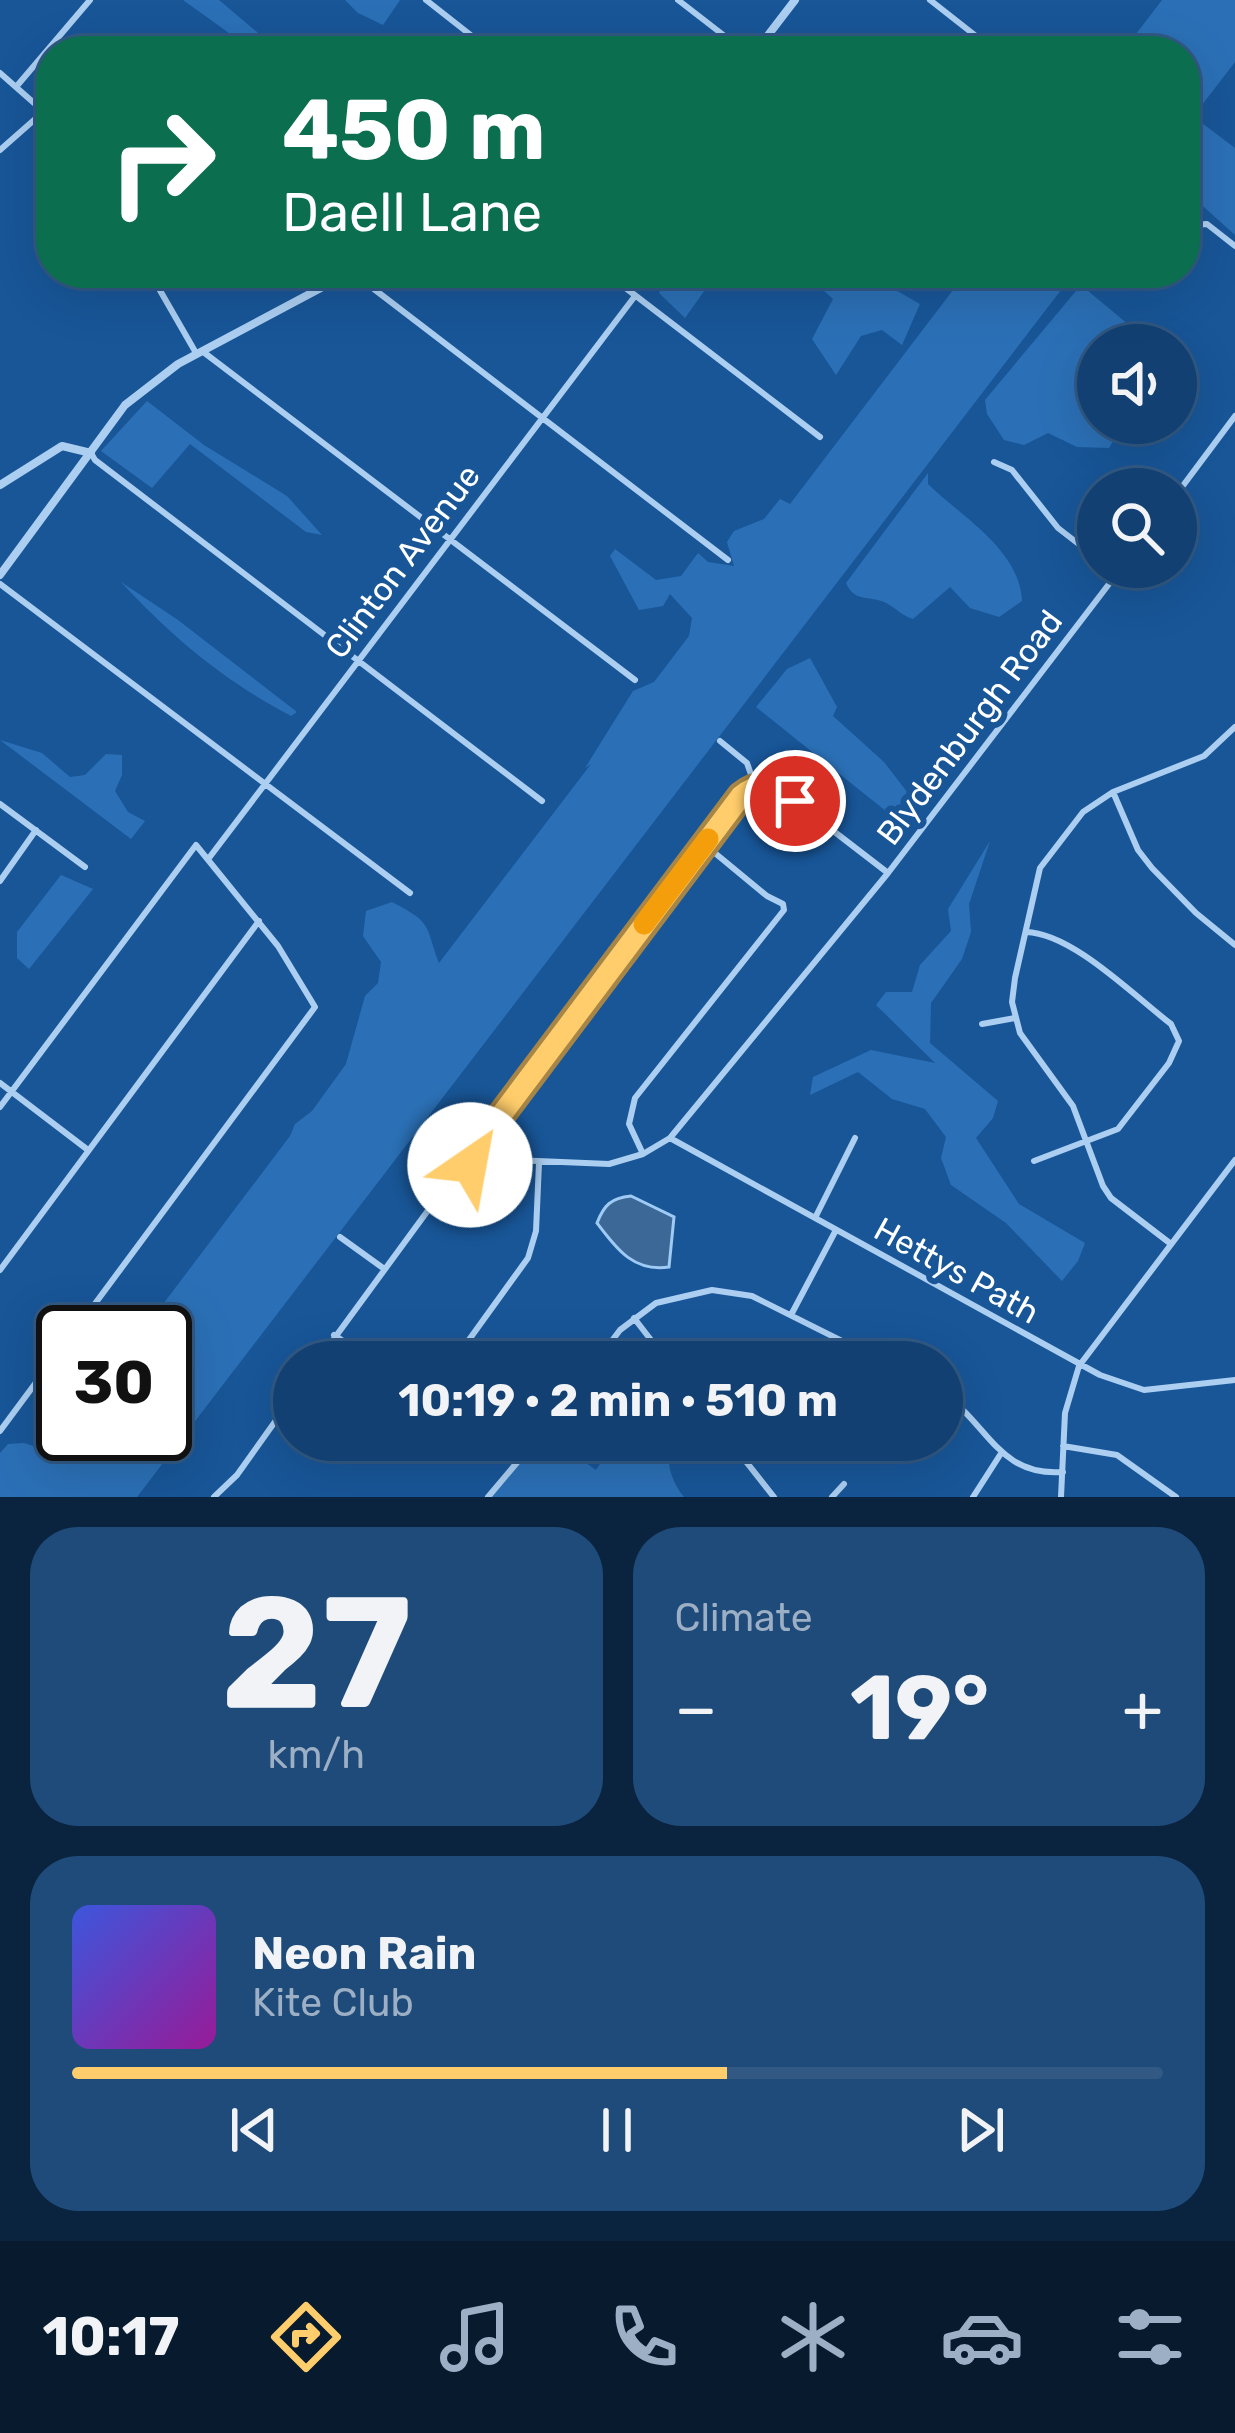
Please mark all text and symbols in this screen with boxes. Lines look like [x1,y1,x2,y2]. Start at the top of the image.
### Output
text: 450 m [282,80,546,180]
icon: right [84,84,240,240]
text: Daell Lane [282,181,542,245]
map controls [1077,324,1197,588]
button: sound [1077,324,1197,444]
street label: Clinton Avenue [317,457,488,666]
button: search [1077,468,1197,588]
street label: Blydenburgh Road [868,602,1070,852]
pin [744,750,846,852]
icon: arrive [762,768,828,834]
position arrow [407,1102,533,1228]
street label: Hettys Path [868,1209,1046,1332]
speed limit sign: 30 [36,1305,192,1461]
text: 10:19 · 2 min · 510 m [398,1374,838,1427]
text: 27 [221,1561,412,1746]
text: Climate [675,1595,813,1641]
text: 19° [850,1655,989,1762]
text: − [675,1669,717,1748]
text: + [1122,1669,1163,1748]
text: km/h [268,1732,365,1778]
text: Neon Rain [252,1927,477,1980]
text: Kite Club [252,1980,414,2026]
icon: previous [221,2097,287,2163]
icon: pause [584,2097,650,2163]
icon: next [948,2097,1014,2163]
icon: directions [264,2295,348,2379]
icon: music [433,2295,517,2379]
icon: phone [602,2295,686,2379]
icon: climate [771,2295,855,2379]
icon: car [940,2295,1024,2379]
icon: filters [1108,2295,1192,2379]
text: 10:17 [42,2305,180,2369]

